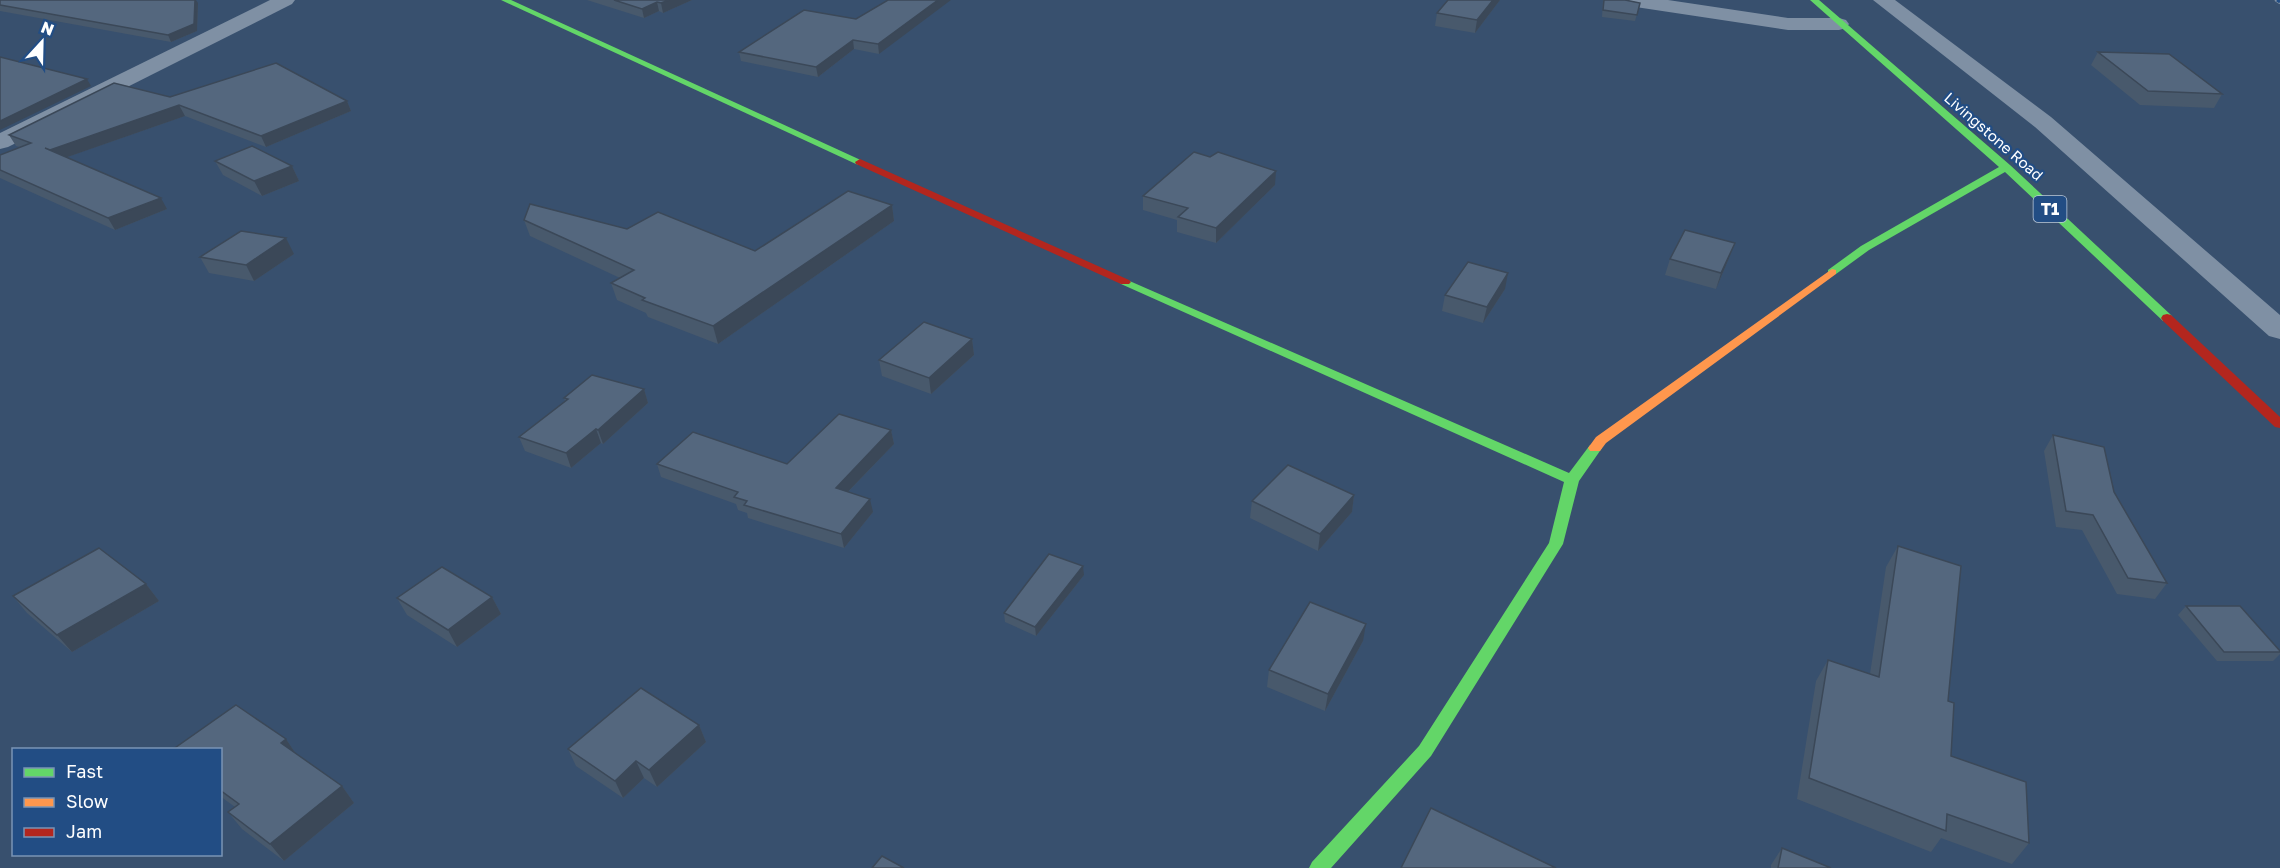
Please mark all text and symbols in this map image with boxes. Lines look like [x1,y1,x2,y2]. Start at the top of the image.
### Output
north arrow [12,12,72,72]
text: N [38,17,57,40]
street label: Livingstone Road [1941,88,2047,184]
road number: T1 [2034,196,2066,222]
legend [12,748,222,856]
text: Fast [66,760,103,782]
text: Slow [66,790,109,812]
text: Jam [66,820,102,842]

